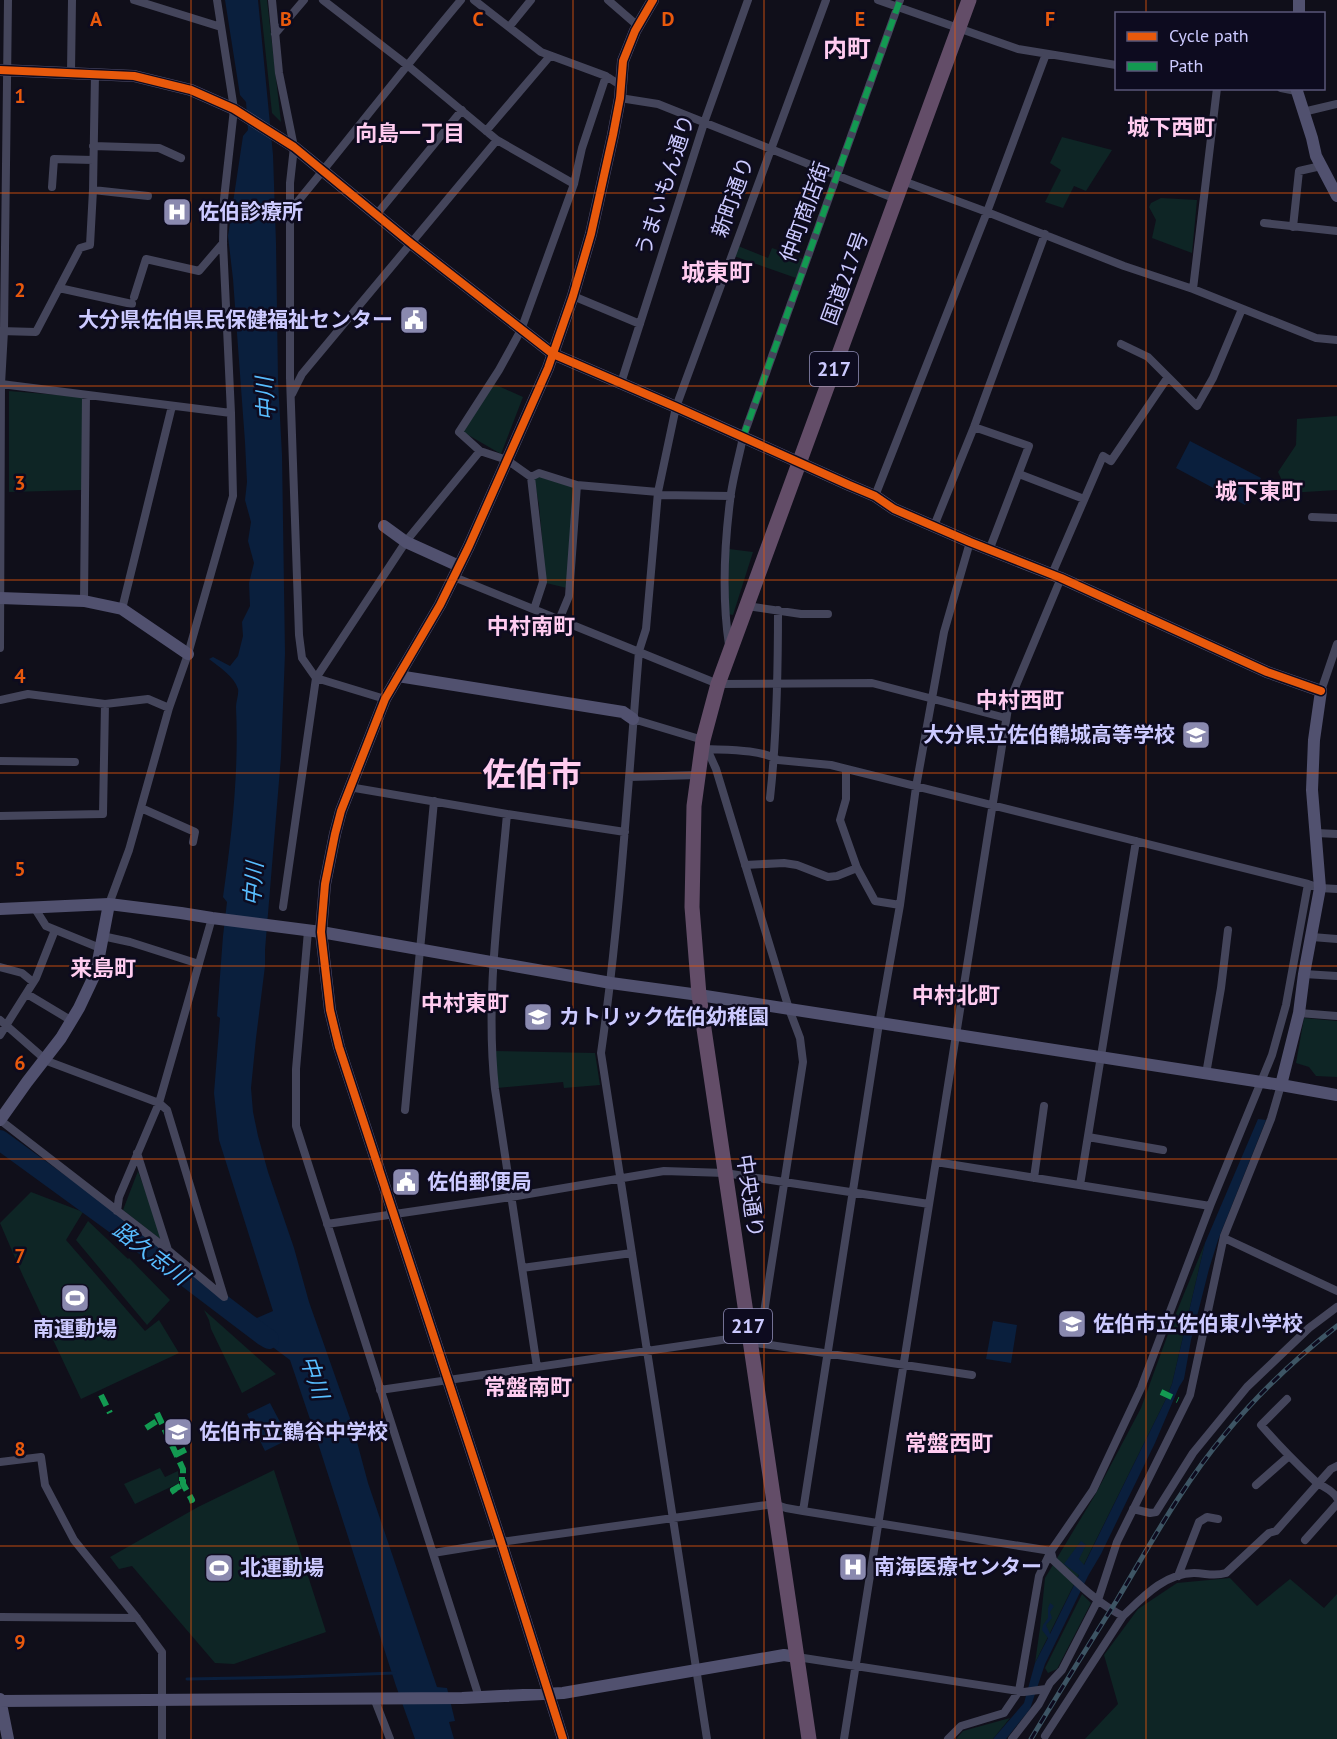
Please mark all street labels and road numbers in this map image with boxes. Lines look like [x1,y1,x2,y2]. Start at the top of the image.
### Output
street label: うまいもん通り [629,111,700,259]
street label: 新町通り [705,153,760,241]
street label: 仲町商店街 [774,158,835,266]
street label: 国道217号 [815,227,874,328]
road number: 217 [810,352,858,386]
street label: 中央通り [731,1152,770,1239]
road number: 217 [724,1309,772,1343]

